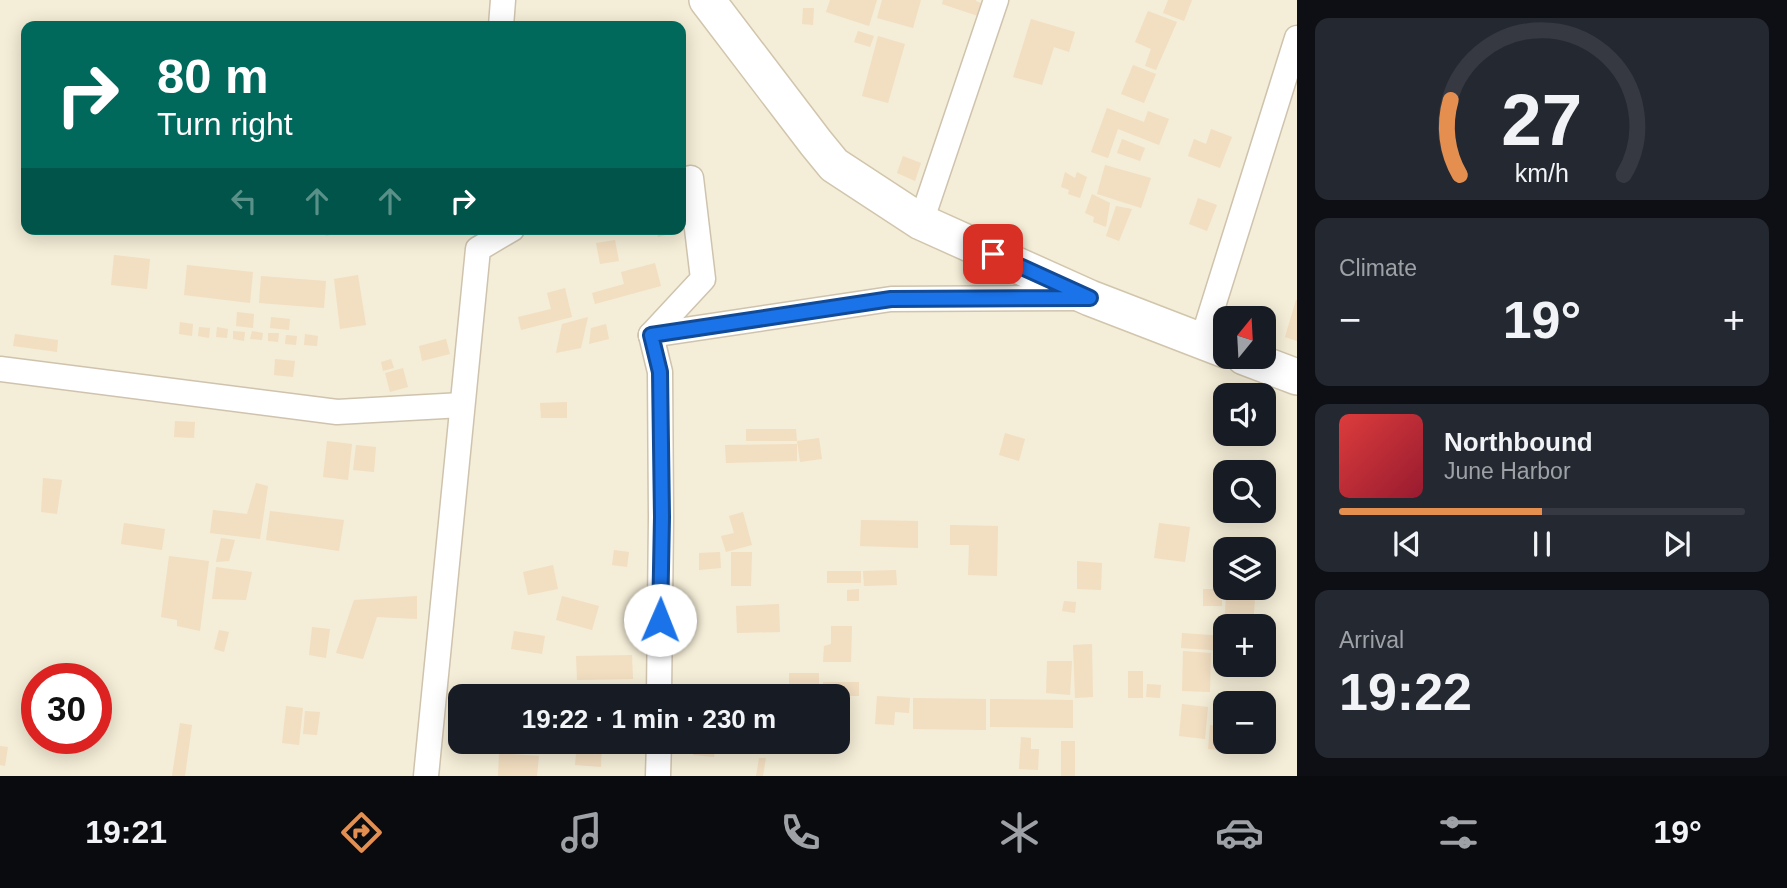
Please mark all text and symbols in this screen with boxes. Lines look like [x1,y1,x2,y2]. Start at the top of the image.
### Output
icon: right [42,49,133,140]
text: 80 m [157,49,269,103]
text: 27 [1502,79,1582,160]
text: Turn right [157,106,293,142]
text: km/h [1515,159,1569,187]
icon: left [225,182,263,220]
icon: ahead [298,182,336,220]
icon: ahead [371,182,409,220]
icon: right [444,182,482,220]
pin [963,224,1023,284]
icon: arrive [974,235,1012,273]
text: Climate [1339,255,1417,281]
text: 19° [1503,291,1581,349]
text: − [1339,299,1361,341]
text: + [1723,299,1745,341]
north arrow [1213,306,1276,369]
map controls [1213,306,1276,754]
button: sound [1213,383,1276,446]
text: Northbound [1444,427,1593,457]
text: June Harbor [1444,458,1571,484]
button: search [1213,460,1276,523]
icon: previous [1388,525,1426,563]
icon: pause [1523,525,1561,563]
icon: next [1658,525,1696,563]
button: layers [1213,537,1276,600]
position arrow [623,583,697,657]
button: + [1213,614,1276,677]
text: Arrival [1339,627,1404,653]
speed limit sign: 30 [21,663,112,754]
text: 19:22 [1339,663,1472,721]
button: − [1213,691,1276,754]
text: 19:22 · 1 min · 230 m [522,704,776,734]
icon: directions [337,808,386,857]
icon: music [557,808,606,857]
icon: phone [776,808,825,857]
icon: climate [995,808,1044,857]
icon: car [1215,808,1264,857]
icon: filters [1434,808,1483,857]
text: 19:21 [85,814,167,850]
text: 19° [1653,814,1702,850]

